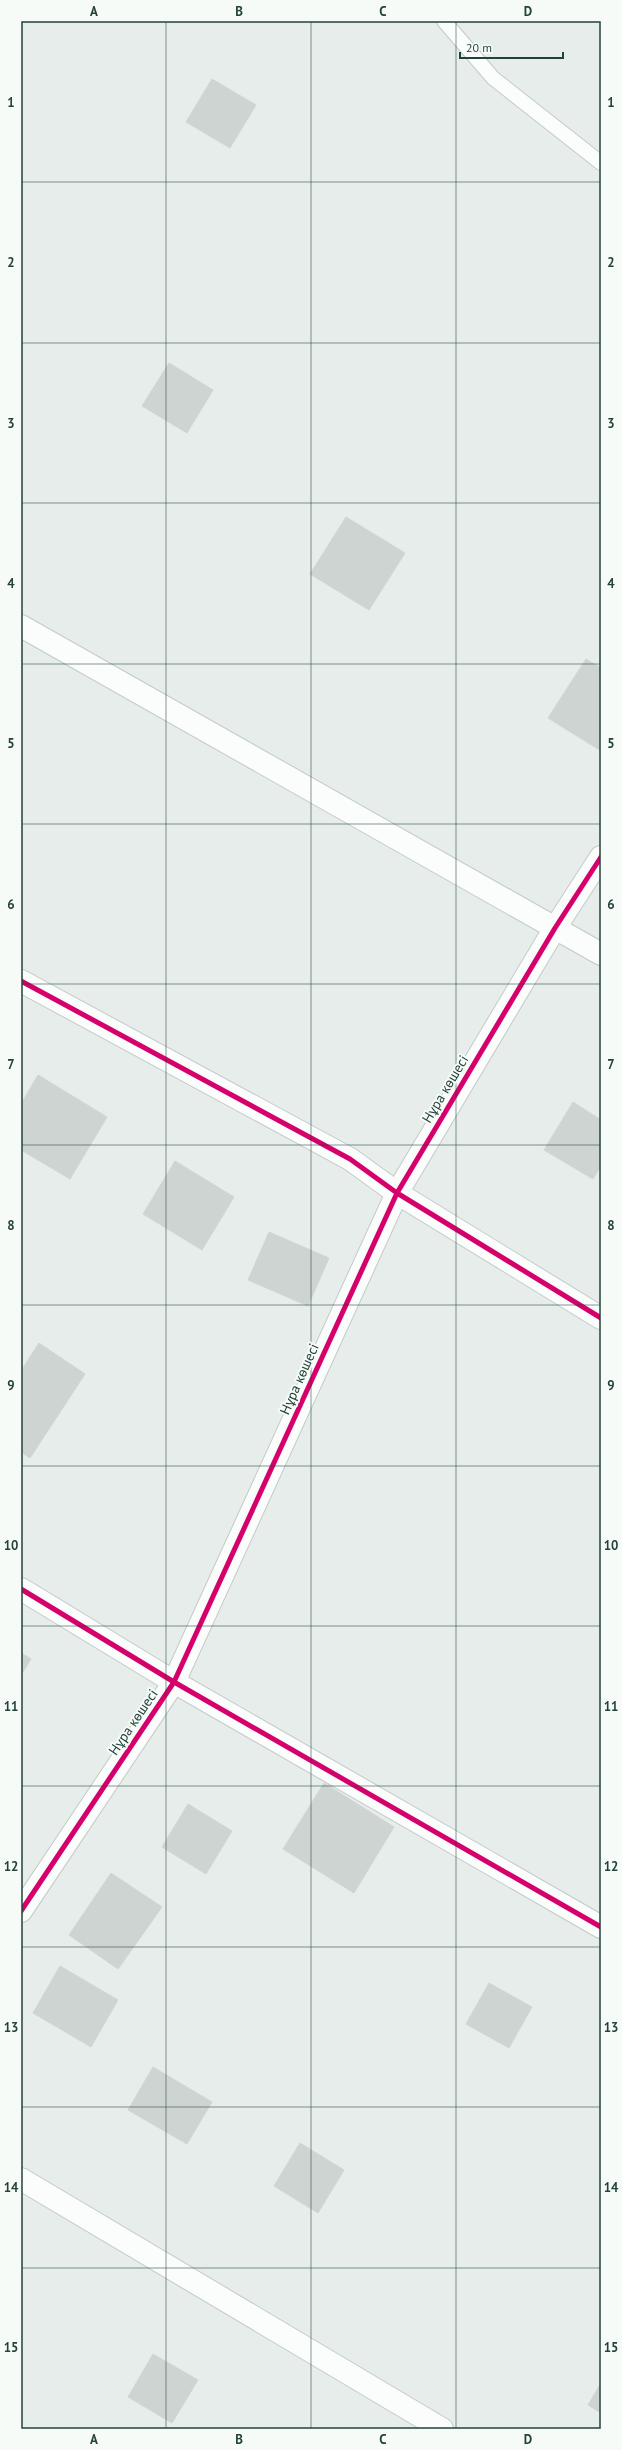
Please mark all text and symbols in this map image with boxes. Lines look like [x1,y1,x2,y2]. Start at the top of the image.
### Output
text: A [90,3,98,20]
text: B [235,3,243,20]
text: C [379,3,387,20]
text: D [524,3,532,20]
scale bar [460,34,563,60]
text: 20 m [466,40,492,55]
text: 1 [7,94,15,111]
text: 1 [607,94,615,111]
text: 2 [7,254,15,271]
text: 2 [607,254,615,271]
text: 3 [7,415,15,432]
text: 3 [607,415,615,432]
text: 4 [7,575,15,592]
text: 4 [607,575,615,592]
text: 5 [7,735,15,752]
text: 5 [607,735,615,752]
text: 6 [7,896,15,913]
text: 6 [607,896,615,913]
street label: Нұра көшесі [418,1052,472,1126]
text: 7 [7,1056,15,1073]
text: 7 [607,1056,615,1073]
text: 8 [7,1217,15,1234]
text: 8 [607,1217,615,1234]
street label: Нұра көшесі [275,1341,323,1417]
text: 9 [7,1377,15,1394]
text: 9 [607,1377,615,1394]
text: 10 [4,1537,18,1554]
text: 10 [604,1537,618,1554]
street label: Нұра көшесі [104,1686,162,1758]
text: 11 [4,1698,18,1715]
text: 11 [604,1698,618,1715]
text: 12 [4,1858,18,1875]
text: 12 [604,1858,618,1875]
text: 13 [4,2019,18,2036]
text: 13 [604,2019,618,2036]
text: 14 [4,2179,19,2196]
text: 14 [604,2179,619,2196]
text: 15 [4,2339,18,2356]
text: 15 [604,2339,618,2356]
text: A [90,2431,98,2448]
text: B [235,2431,243,2448]
text: C [379,2431,387,2448]
text: D [524,2431,532,2448]

